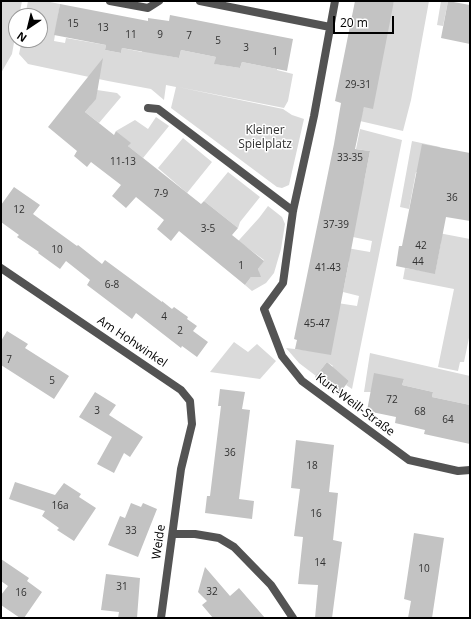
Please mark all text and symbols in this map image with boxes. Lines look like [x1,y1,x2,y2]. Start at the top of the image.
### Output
north arrow [8,8,48,48]
scale bar [335,8,396,34]
text: 20 m [340,14,368,31]
house number: 15 [67,18,79,30]
house number: 13 [97,22,109,34]
text: N [13,29,29,46]
house number: 11 [125,29,137,41]
house number: 9 [157,29,163,41]
house number: 7 [186,30,192,42]
house number: 5 [215,35,221,47]
house number: 3 [243,42,249,54]
house number: 1 [272,46,278,58]
house number: 29-31 [345,79,371,91]
park label: Kleiner Spielplatz [238,124,292,152]
house number: 33-35 [337,152,363,164]
house number: 11-13 [110,156,136,168]
house number: 7-9 [154,188,168,200]
house number: 36 [446,192,458,204]
house number: 12 [13,204,25,216]
house number: 37-39 [323,219,349,231]
house number: 3-5 [201,223,215,235]
house number: 42 [415,240,427,252]
house number: 10 [51,244,63,256]
house number: 44 [412,256,424,268]
house number: 1 [238,260,244,272]
house number: 41-43 [315,262,341,274]
house number: 6-8 [105,279,119,291]
house number: 4 [161,311,167,323]
street label: Am Hohwinkel [94,313,170,371]
house number: 45-47 [304,318,330,330]
house number: 2 [177,325,183,337]
house number: 7 [6,354,12,366]
street label: Kurt-Weill-Straße [313,371,397,439]
house number: 5 [49,375,55,387]
house number: 72 [386,394,398,406]
house number: 3 [94,405,100,417]
house number: 68 [414,406,426,418]
house number: 64 [442,414,454,426]
house number: 36 [224,447,236,459]
house number: 18 [306,460,318,472]
house number: 16a [52,500,68,512]
house number: 16 [310,508,322,520]
street label: Weide [149,524,169,560]
house number: 33 [125,525,137,537]
house number: 14 [314,557,326,569]
house number: 10 [418,563,430,575]
house number: 31 [116,581,128,593]
house number: 32 [206,586,218,598]
house number: 16 [15,587,27,599]

